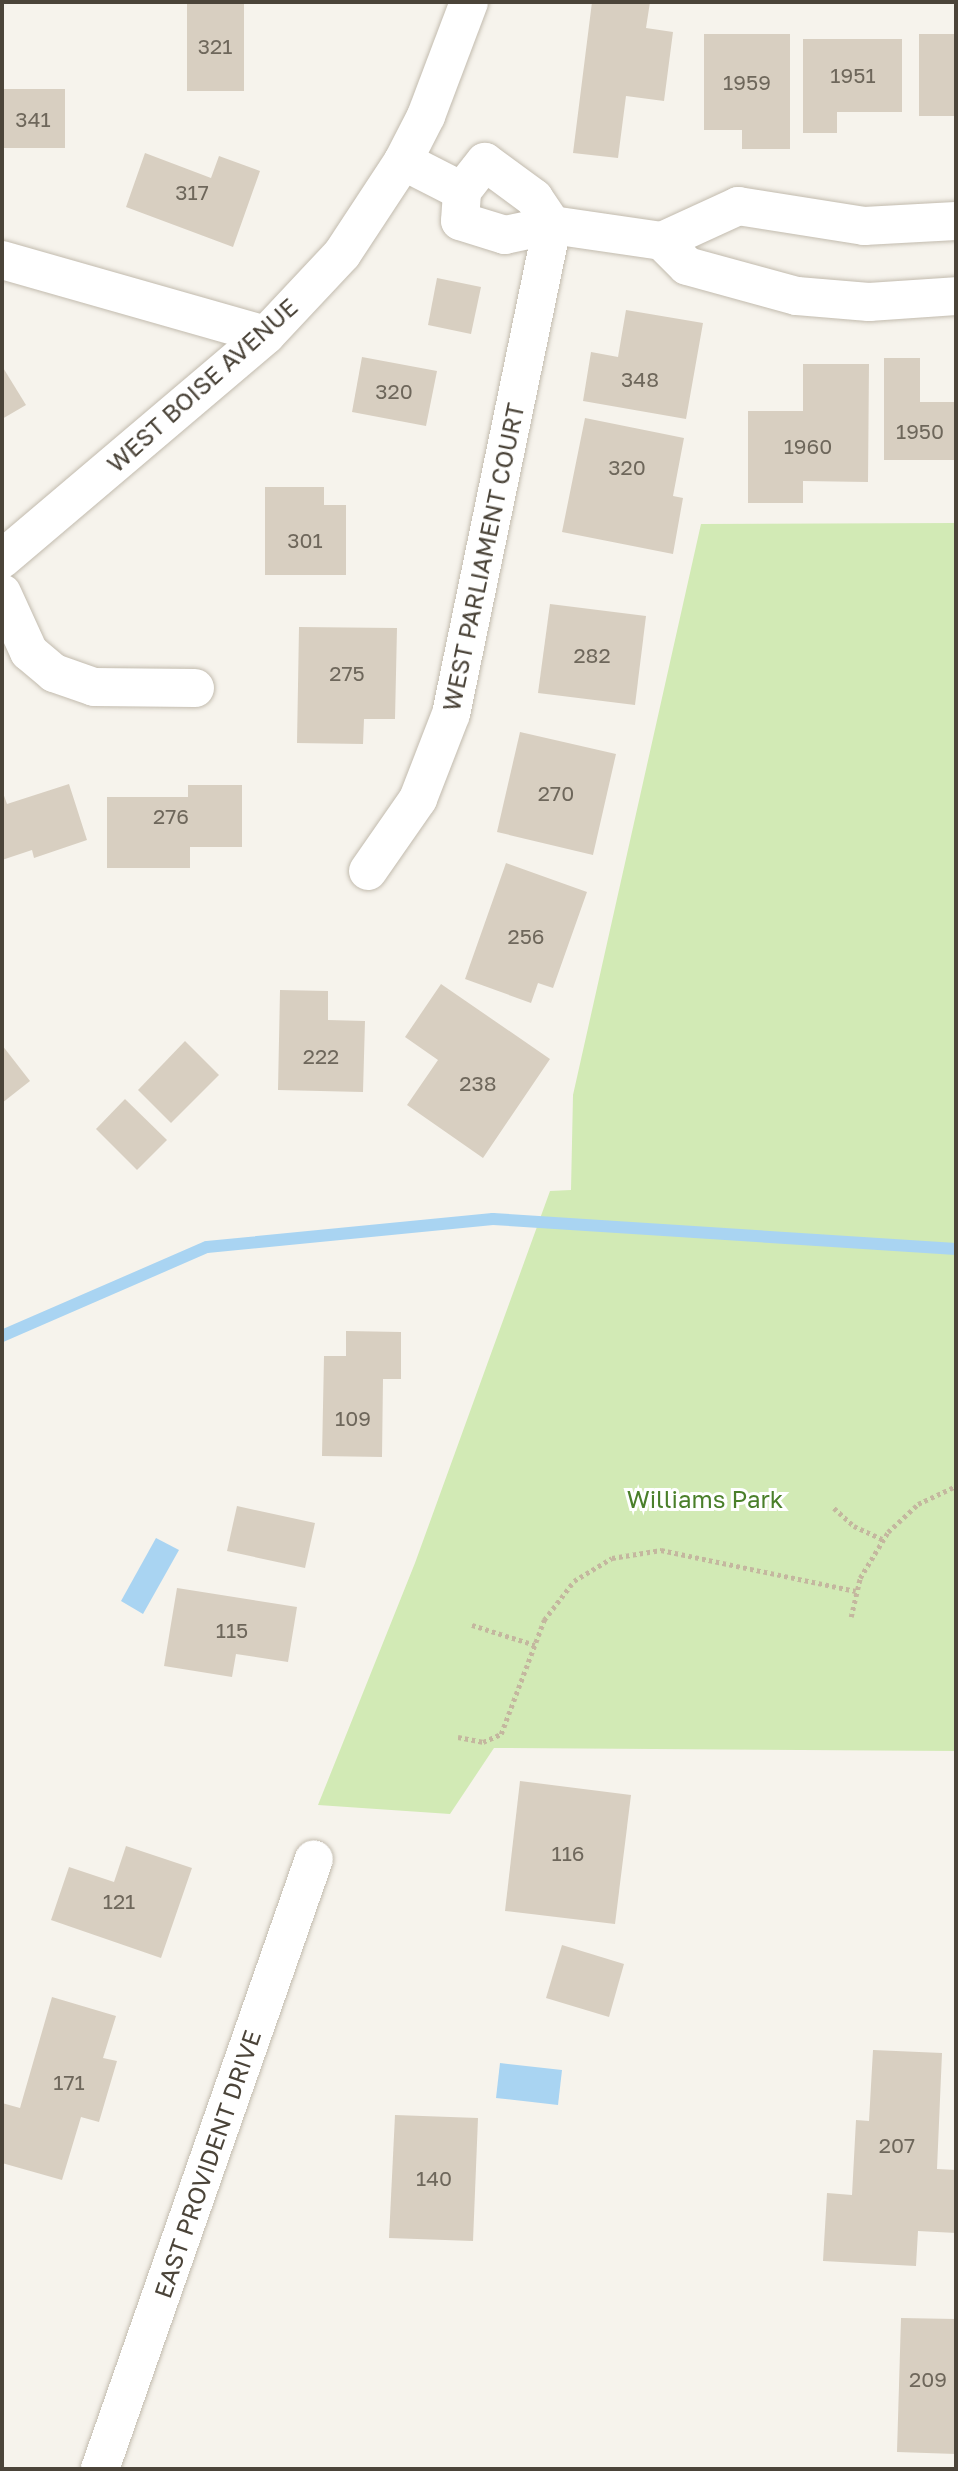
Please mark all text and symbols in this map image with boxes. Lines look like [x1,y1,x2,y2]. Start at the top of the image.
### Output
house number: 321 [198,33,232,59]
house number: 1951 [830,62,876,88]
house number: 1959 [723,69,771,95]
house number: 341 [15,106,51,132]
house number: 317 [175,179,209,205]
street label: WEST BOISE AVENUE [101,292,303,478]
house number: 348 [621,366,659,392]
house number: 320 [375,378,413,404]
street label: WEST PARLIAMENT COURT [436,400,530,714]
house number: 1950 [896,418,944,444]
house number: 1960 [784,433,832,459]
house number: 320 [608,454,646,480]
house number: 301 [287,527,323,553]
house number: 282 [573,642,611,668]
house number: 275 [329,660,365,686]
house number: 270 [538,780,574,806]
house number: 276 [153,803,189,829]
house number: 256 [507,923,545,949]
house number: 222 [303,1043,339,1069]
house number: 238 [459,1070,497,1096]
house number: 109 [335,1405,371,1431]
park label: Williams Park [627,1485,783,1513]
house number: 115 [216,1617,248,1643]
house number: 116 [551,1840,585,1866]
house number: 121 [103,1888,135,1914]
street label: EAST PROVIDENT DRIVE [148,2026,266,2302]
house number: 171 [53,2069,85,2095]
house number: 207 [879,2132,915,2158]
house number: 140 [416,2165,452,2191]
house number: 209 [909,2366,947,2392]

